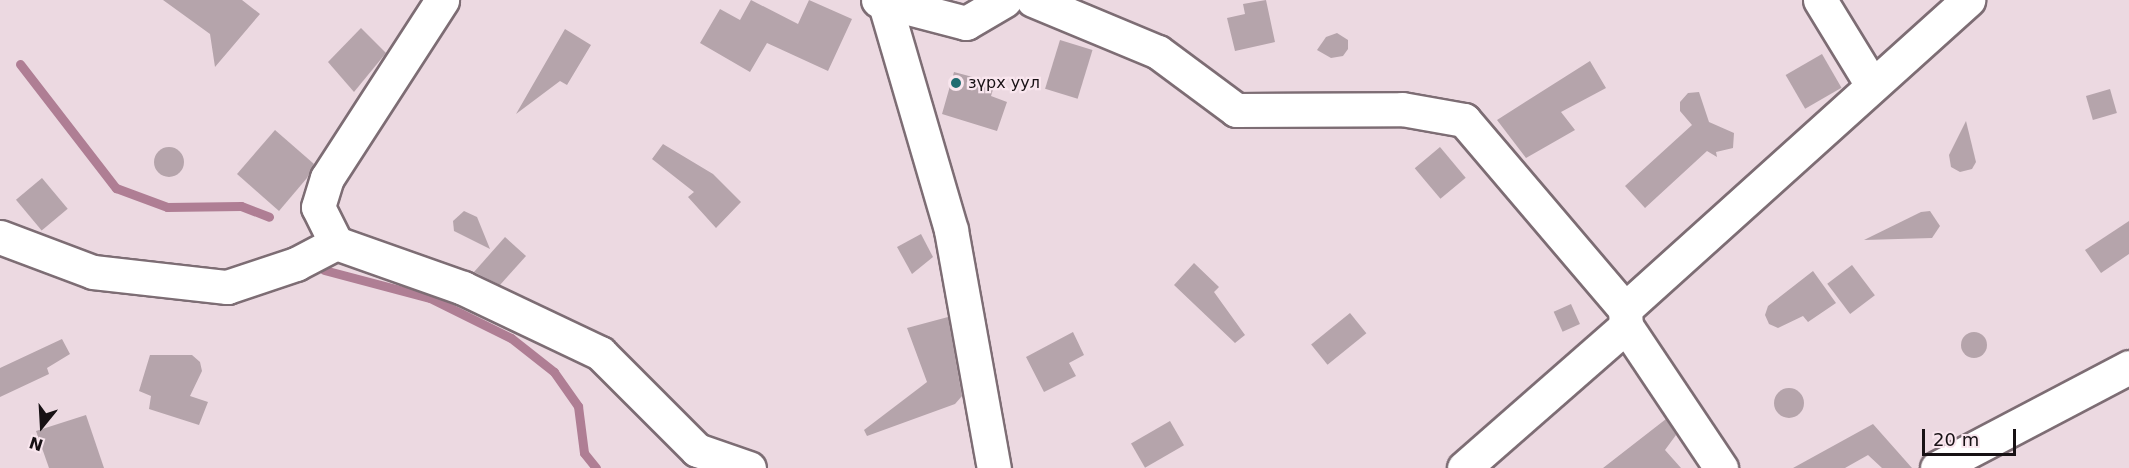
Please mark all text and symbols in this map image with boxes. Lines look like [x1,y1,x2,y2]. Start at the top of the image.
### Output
place label: зүрх уул [968,73,1040,93]
marker: зүрх уул [949,76,963,90]
north arrow [12,396,72,456]
scale bar [1925,417,2020,455]
text: 20 m [1933,429,1979,450]
text: N [27,432,46,455]

